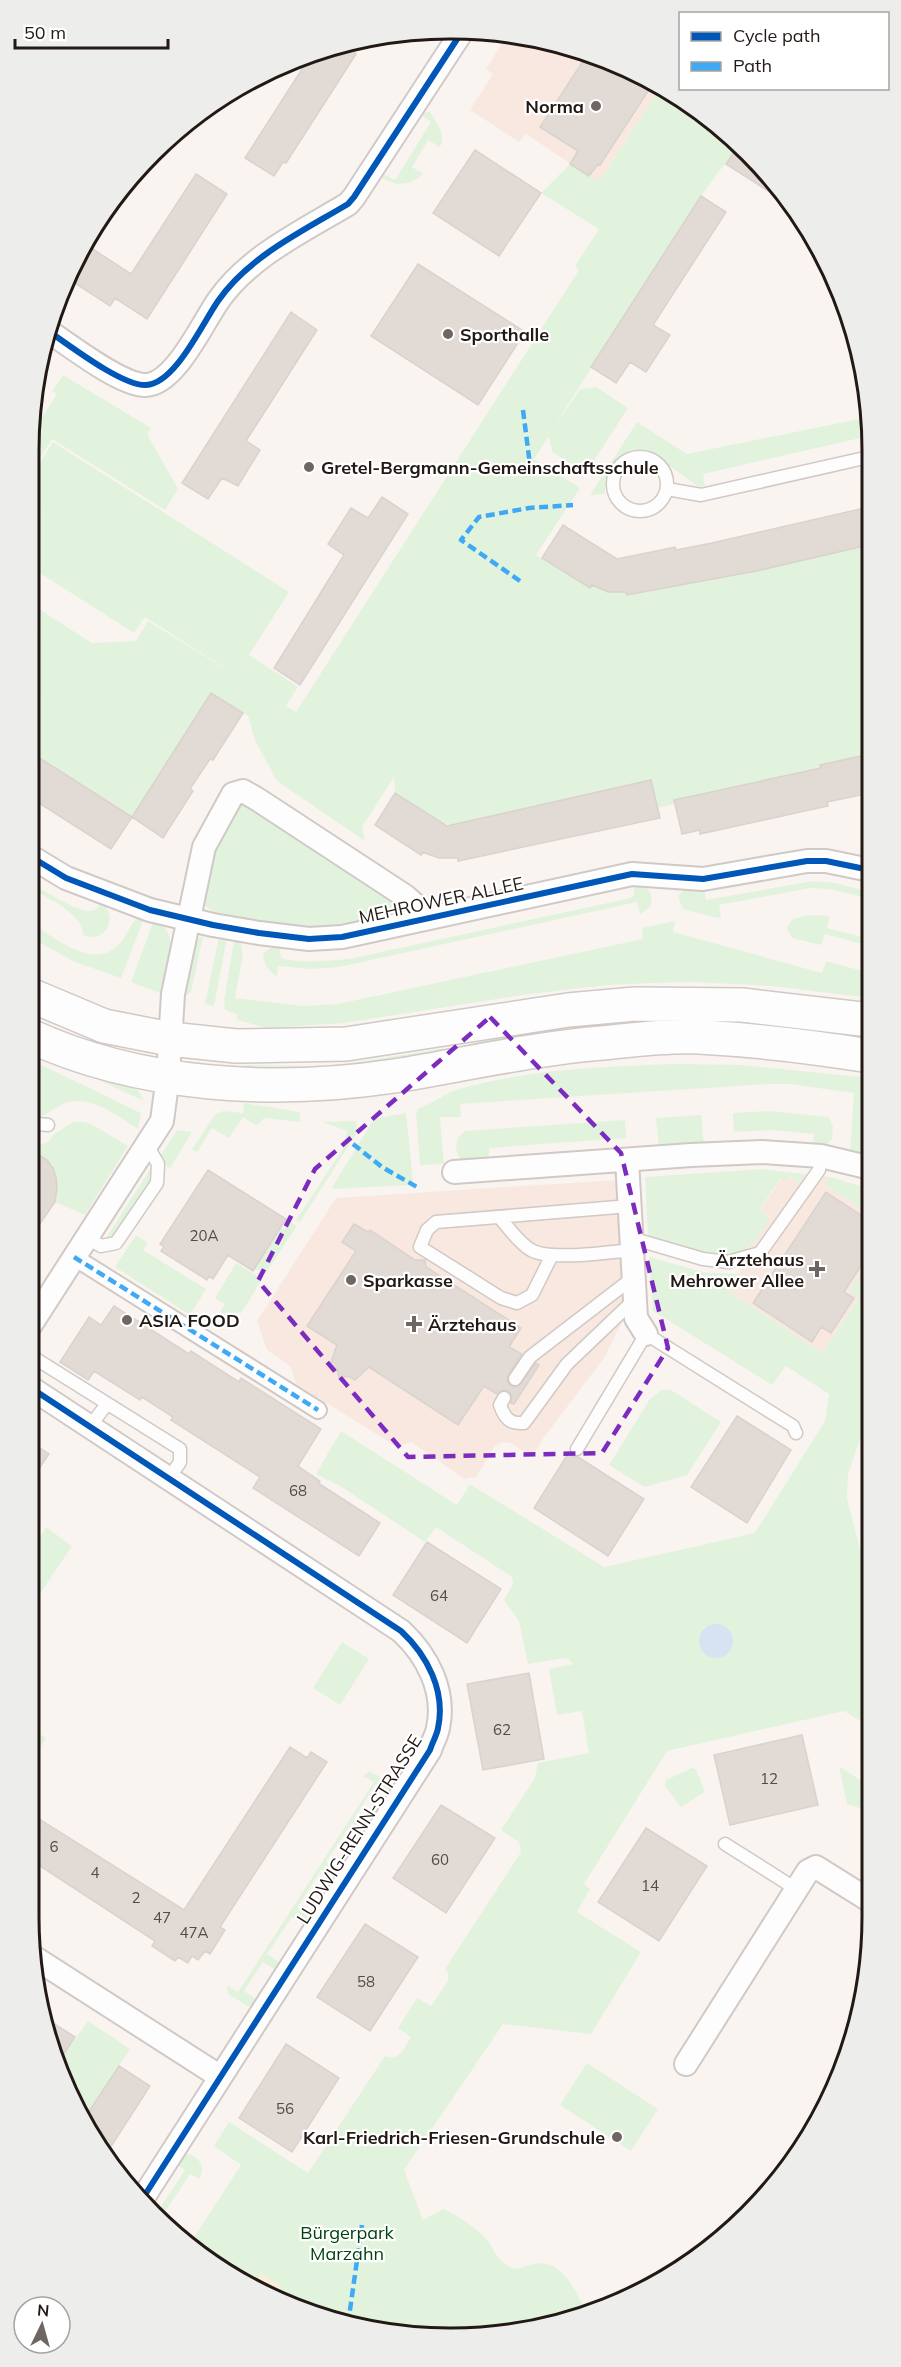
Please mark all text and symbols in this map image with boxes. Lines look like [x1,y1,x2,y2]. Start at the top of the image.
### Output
scale bar [15,12,168,50]
legend [679,12,889,90]
text: 50 m [24,21,66,44]
text: Cycle path [733,24,820,47]
text: Path [733,54,772,77]
place label: Norma [525,95,584,118]
marker: Norma [589,99,603,113]
place label: Sporthalle [460,323,549,346]
marker: Sporthalle [441,327,455,341]
place label: Gretel-Bergmann-Gemeinschaftsschule [321,456,659,479]
marker: Gretel-Bergmann-Gemeinschaftsschule [302,460,316,474]
street label: MEHROWER ALLEE [357,871,525,929]
house number: 20A [189,1226,219,1245]
place label: Ärztehaus Mehrower Allee [670,1248,804,1292]
marker: Ärztehaus Mehrower Allee [808,1260,826,1278]
place label: Sparkasse [363,1269,453,1292]
marker: Sparkasse [344,1273,358,1287]
place label: ASIA FOOD [139,1309,240,1332]
marker: ASIA FOOD [120,1313,134,1327]
place label: Ärztehaus [428,1313,517,1336]
marker: Ärztehaus [405,1315,423,1333]
house number: 68 [289,1481,307,1500]
house number: 64 [430,1586,448,1605]
house number: 62 [493,1720,511,1739]
street label: LUDWIG-RENN-STRASSE [291,1730,427,1928]
house number: 12 [760,1769,778,1788]
house number: 6 [49,1837,59,1856]
house number: 60 [431,1850,449,1869]
house number: 4 [90,1863,100,1882]
house number: 14 [641,1876,659,1895]
house number: 2 [131,1888,141,1907]
house number: 47 [153,1908,171,1927]
house number: 47A [179,1923,209,1942]
house number: 58 [357,1972,375,1991]
house number: 56 [276,2099,294,2118]
place label: Karl-Friedrich-Friesen-Grundschule [303,2126,605,2149]
marker: Karl-Friedrich-Friesen-Grundschule [610,2130,624,2144]
park label: Bürgerpark Marzahn [300,2221,395,2265]
north arrow [12,2295,72,2355]
text: N [36,2300,50,2321]

